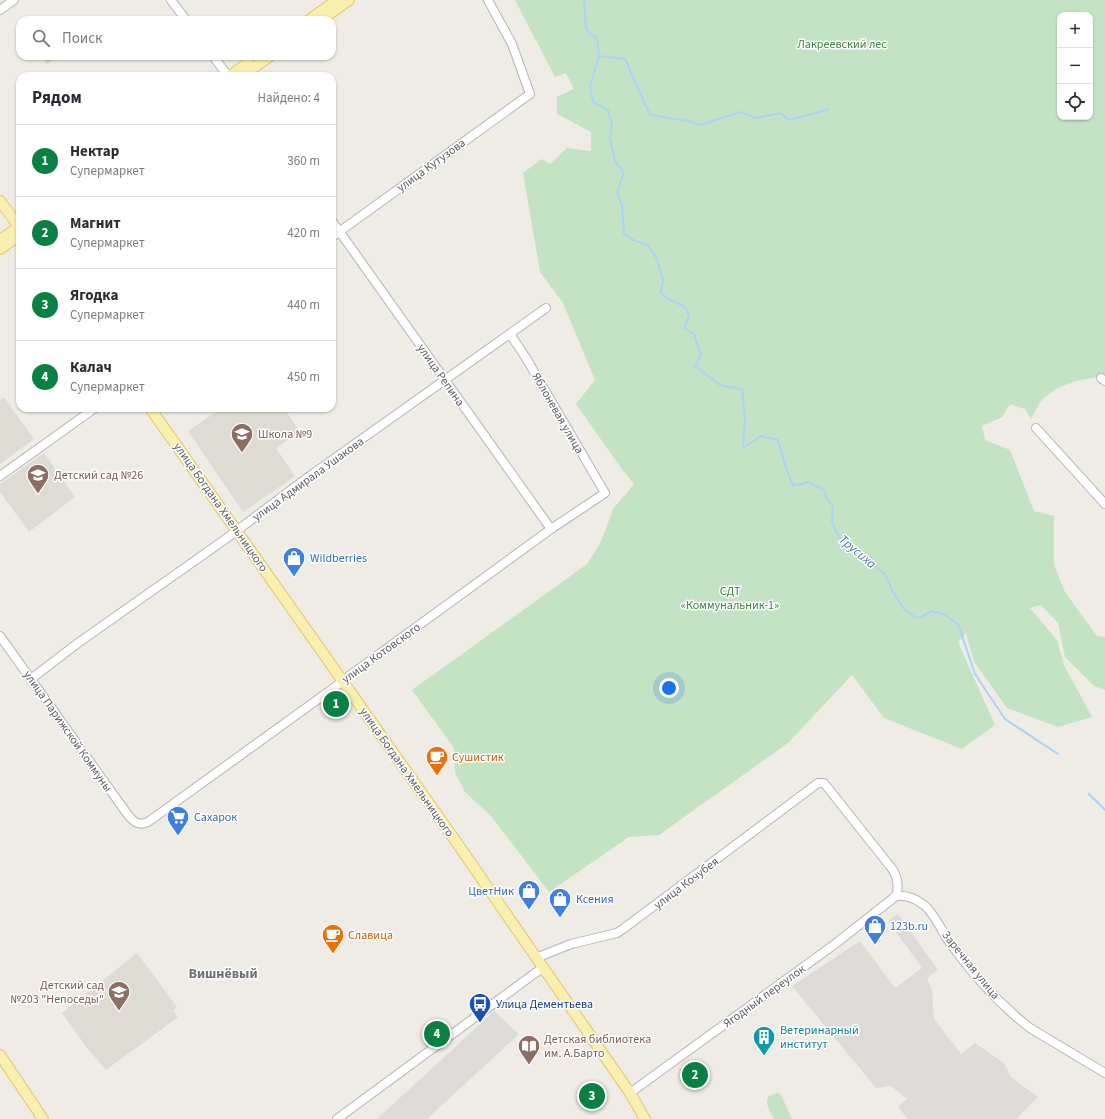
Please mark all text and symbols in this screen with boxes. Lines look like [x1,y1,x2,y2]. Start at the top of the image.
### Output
map controls [1057,12,1093,120]
button: + [1057,12,1093,48]
search box [16,16,336,60]
icon: search [30,27,52,49]
text: Поиск [62,28,103,49]
park label: Лакреевский лес [797,36,887,53]
button: − [1057,48,1093,84]
button: locate [1057,84,1093,120]
text: Рядом [32,86,82,110]
text: Найдено: 4 [258,89,320,107]
street label: улица Кутузова [393,135,469,196]
text: Нектар [70,141,119,162]
text: 1 [42,152,48,170]
text: 360 m [287,152,320,170]
text: Супермаркет [70,162,145,180]
text: Магнит [70,213,121,234]
text: 2 [42,224,48,242]
text: 420 m [287,224,320,242]
text: Супермаркет [70,234,145,252]
text: Ягодка [70,285,118,306]
text: 3 [42,296,48,314]
text: 440 m [287,296,320,314]
text: Супермаркет [70,306,145,324]
street label: улица Репина [413,341,468,410]
text: Калач [70,357,112,378]
text: 4 [42,368,48,386]
text: 450 m [287,368,320,386]
street label: Яблоневая улица [527,370,588,457]
text: Супермаркет [70,378,145,396]
school or university icon: Школа №9 [229,421,255,454]
place label: Школа №9 [258,426,312,443]
street label: улица Адмирала Ушакова [249,433,367,526]
street label: улица Богдана Хмельницкого [169,439,272,576]
school or university icon: Детский сад №26 [25,462,51,495]
place label: Детский сад №26 [54,467,143,484]
water label: Трусиха [835,531,880,573]
shop icon: Wildberries [281,545,307,578]
place label: Wildberries [310,550,367,567]
park label: СДТ «Коммунальник-1» [681,583,779,614]
street label: улица Котовского [338,619,424,688]
street label: улица Парижской Коммуны [19,667,116,796]
your location [659,678,679,698]
pin: 1 [323,689,349,719]
street label: улица Богдана Хмельницкого [355,704,458,841]
cafe icon: Сушистик [424,744,450,777]
place label: Сушистик [452,749,504,766]
supermarket icon: Сахарок [165,804,191,837]
place label: Сахарок [194,809,237,826]
street label: улица Кочубея [650,853,722,914]
shop icon: ЦветНик [516,878,542,911]
place label: ЦветНик [468,883,514,900]
shop icon: Ксения [547,886,573,919]
place label: Ксения [576,891,614,908]
shop icon: 123b.ru [862,913,888,946]
place label: 123b.ru [890,918,928,935]
cafe icon: Славица [320,922,346,955]
place label: Славица [348,927,393,944]
street label: Заречная улица [938,927,1004,1003]
street label: Ягодный переулок [720,961,809,1032]
district label: Вишнёвый [188,964,258,984]
place label: Детский сад №203 "Непоседы" [10,977,105,1008]
school or university icon: Детский сад №203 "Непоседы" [106,979,132,1012]
bus stop icon: Улица Дементьева [467,991,493,1024]
place label: Улица Дементьева [496,996,593,1013]
pin: 4 [424,1019,450,1049]
place label: Ветеринарный институт [780,1022,859,1053]
building icon: Ветеринарный институт [751,1024,777,1057]
place label: Детская библиотека им. А.Барто [544,1031,651,1062]
library icon: Детская библиотека им. А.Барто [516,1033,542,1066]
pin: 2 [682,1060,708,1090]
pin: 3 [579,1081,605,1111]

